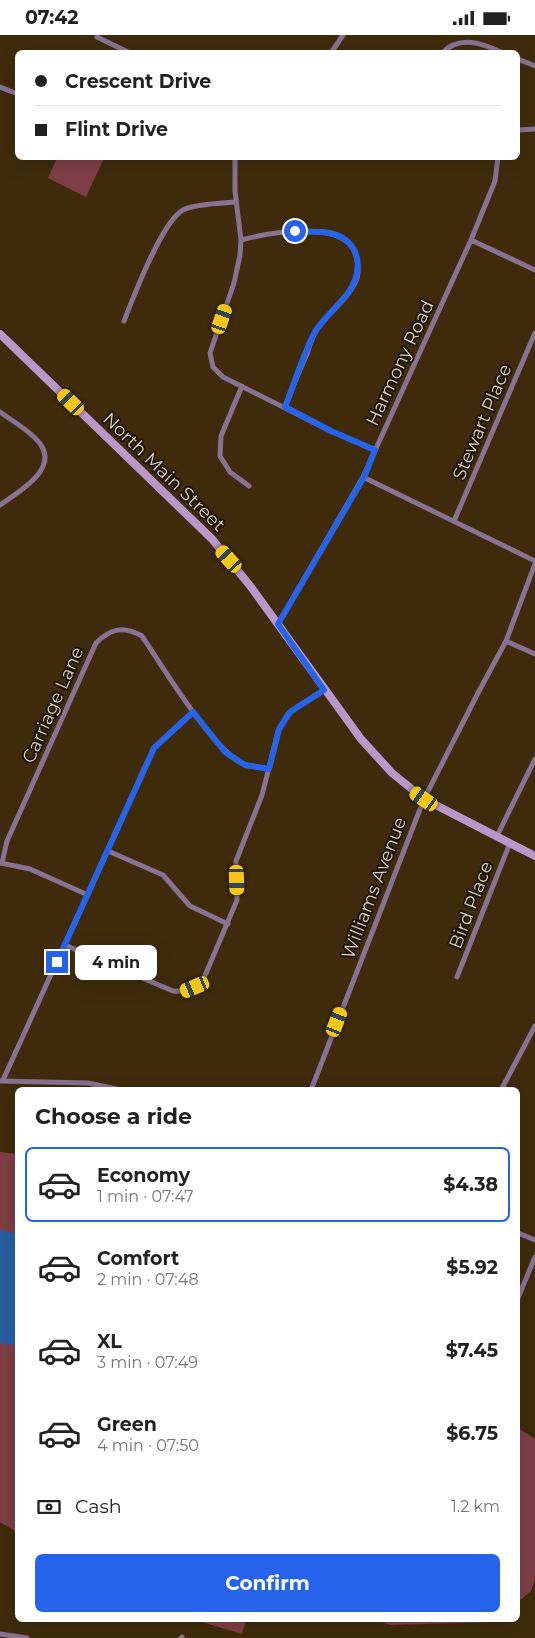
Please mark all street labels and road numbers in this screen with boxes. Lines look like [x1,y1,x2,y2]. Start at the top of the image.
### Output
street label: Harmony Road [361,297,439,429]
street label: Stewart Place [448,361,516,483]
street label: North Main Street [98,408,230,536]
street label: Carriage Lane [18,643,89,767]
street label: Williams Avenue [337,814,411,962]
street label: Bird Place [444,858,498,952]

